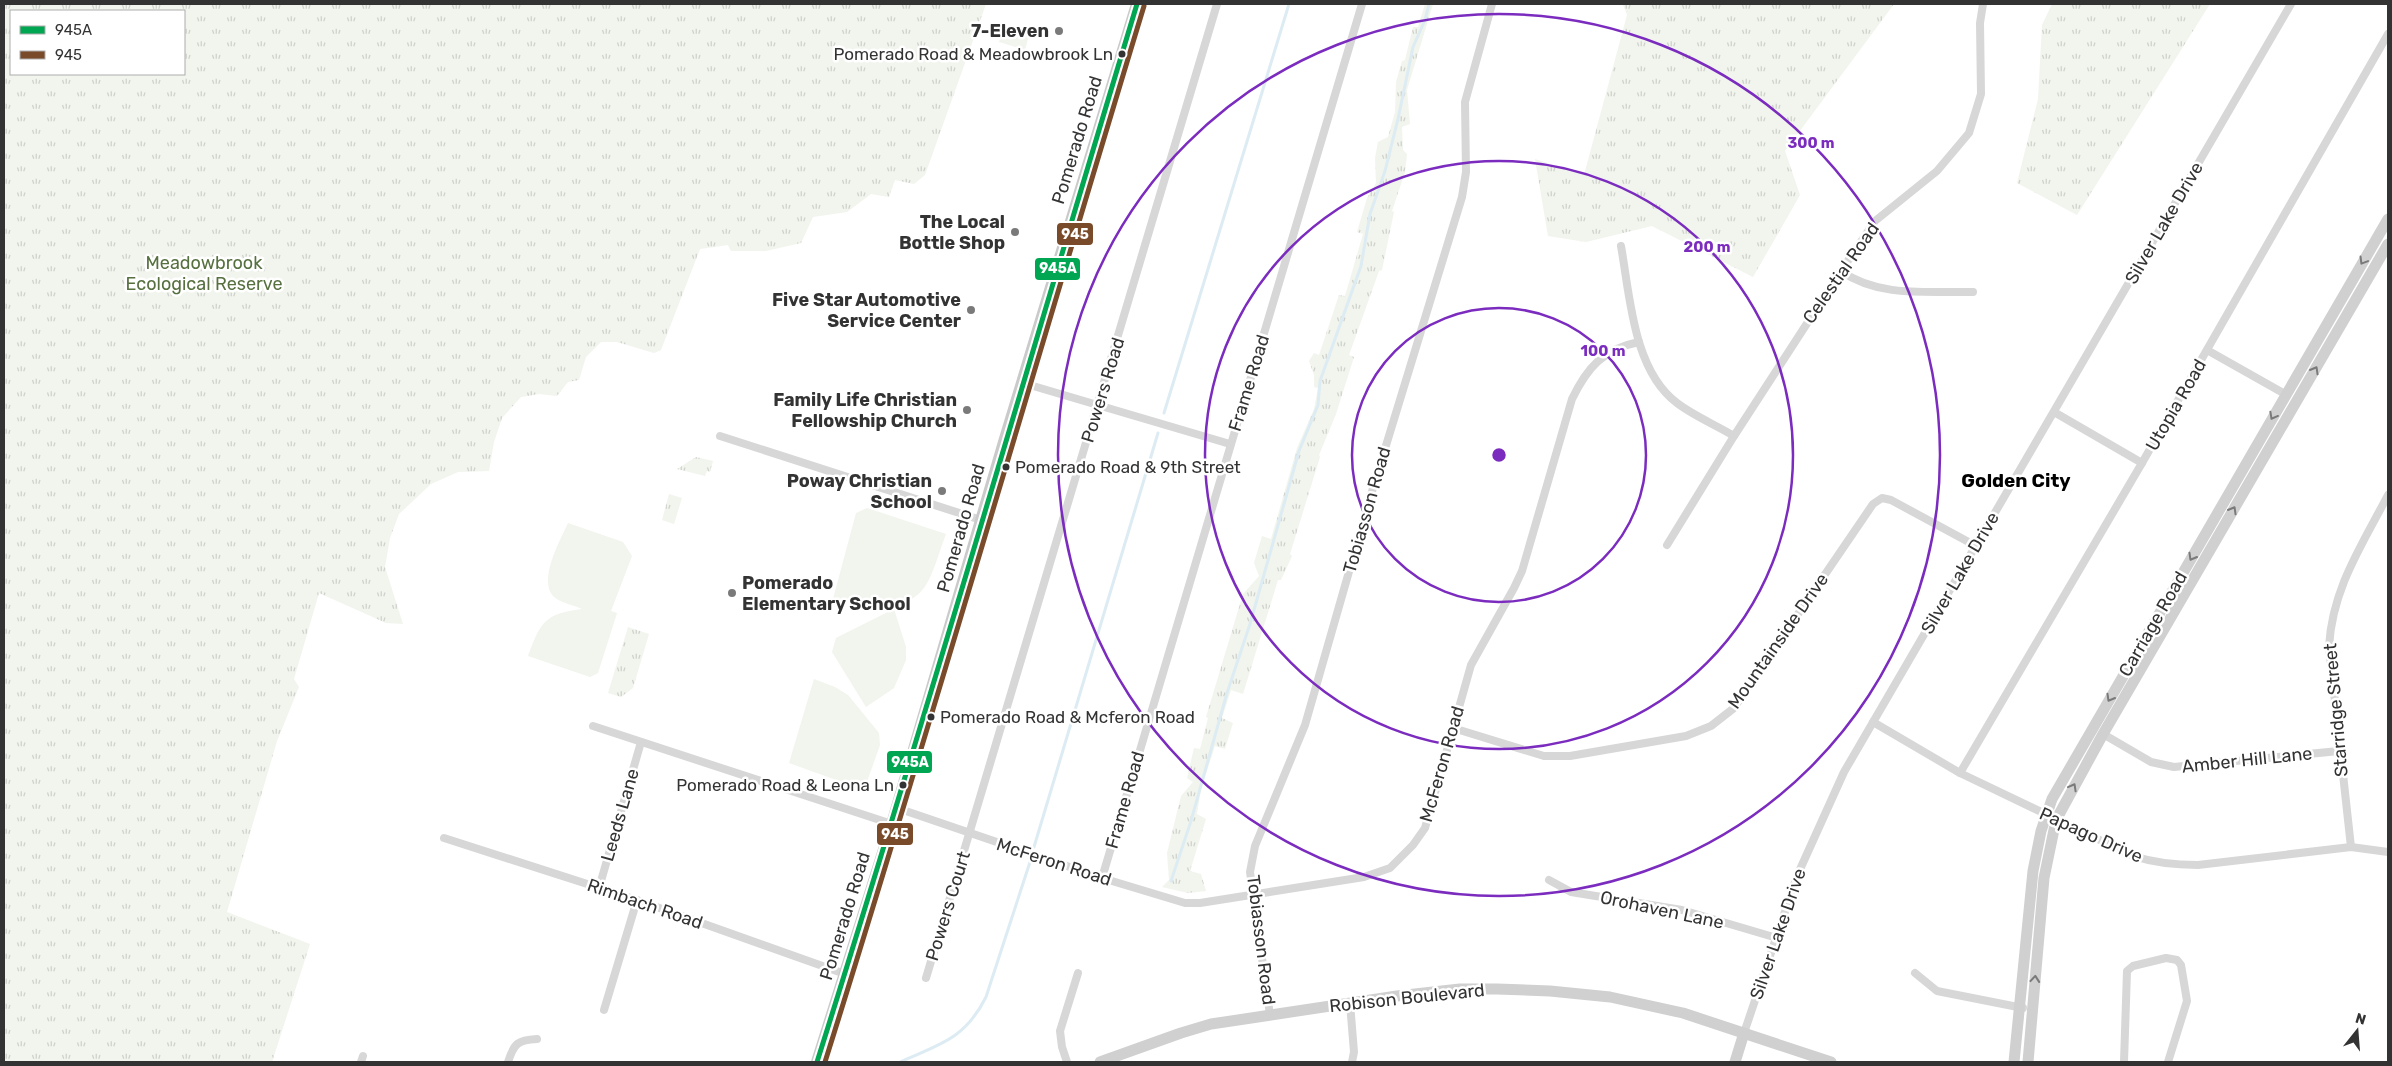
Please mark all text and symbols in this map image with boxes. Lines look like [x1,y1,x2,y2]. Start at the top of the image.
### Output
legend [10,10,185,75]
place label: 7-Eleven [971,20,1049,42]
text: 945A [55,21,92,39]
marker: 7-Eleven [1053,25,1065,37]
place label: Pomerado Road & Meadowbrook Ln [833,44,1113,64]
text: 945 [55,46,82,64]
marker: Pomerado Road & Meadowbrook Ln [1117,49,1127,59]
street label: Pomerado Road [1047,73,1107,207]
text: 300 m [1787,134,1835,152]
street label: Silver Lake Drive [2120,158,2208,288]
place label: The Local Bottle Shop [899,211,1005,254]
street label: Celestial Road [1798,218,1884,328]
line badge: 945 [1056,222,1094,246]
marker: The Local Bottle Shop [1009,226,1021,238]
text: 945 [1061,226,1089,243]
text: 200 m [1683,238,1731,256]
park label: Meadowbrook Ecological Reserve [125,252,283,295]
one-way arrow [2360,255,2370,264]
line badge: 945A [1034,257,1081,281]
text: 945A [1039,260,1077,277]
place label: Five Star Automotive Service Center [772,289,961,332]
marker: Five Star Automotive Service Center [965,304,977,316]
street label: Frame Road [1224,332,1274,434]
street label: Powers Road [1077,335,1129,445]
text: 100 m [1581,342,1625,360]
street label: Utopia Road [2141,355,2211,455]
one-way arrow [2309,366,2319,375]
place label: Family Life Christian Fellowship Church [773,389,957,432]
marker: Family Life Christian Fellowship Church [961,404,973,416]
one-way arrow [2269,411,2279,420]
street label: Tobiasson Road [1338,444,1396,576]
centre of rings [1490,446,1508,464]
place label: Pomerado Road & 9th Street [1015,457,1241,477]
street label: Pomerado Road [932,461,990,595]
marker: Pomerado Road & 9th Street [1001,462,1011,472]
district label: Golden City [1961,469,2071,492]
place label: Poway Christian School [787,470,932,513]
marker: Poway Christian School [936,485,948,497]
one-way arrow [2227,507,2237,516]
street label: Silver Lake Drive [1916,508,2004,638]
one-way arrow [2188,552,2198,561]
street label: Carriage Road [2114,567,2192,681]
street label: Mountainside Drive [1723,569,1833,713]
place label: Pomerado Elementary School [742,572,911,615]
marker: Pomerado Elementary School [726,587,738,599]
street label: Starridge Street [2319,642,2353,778]
one-way arrow [2107,692,2117,701]
street label: McFeron Road [1415,703,1469,825]
place label: Pomerado Road & Mcferon Road [940,707,1195,727]
marker: Pomerado Road & Mcferon Road [926,712,936,722]
street label: Amber Hill Lane [2181,742,2313,778]
street label: Frame Road [1101,749,1149,851]
line badge: 945A [886,750,933,774]
text: 945A [891,754,929,771]
street label: Leeds Lane [596,766,644,864]
place label: Pomerado Road & Leona Ln [676,775,894,795]
marker: Pomerado Road & Leona Ln [898,780,908,790]
one-way arrow [2067,783,2077,792]
street label: Papago Drive [2036,802,2146,868]
line badge: 945 [876,822,914,846]
text: 945 [881,826,909,843]
street label: McFeron Road [994,833,1114,891]
street label: Pomerado Road [815,849,875,983]
street label: Powers Court [921,849,975,963]
street label: Silver Lake Drive [1745,866,1811,1002]
street label: Rimbach Road [584,874,706,934]
street label: Tobiasson Road [1242,874,1280,1006]
street label: Orohaven Lane [1598,886,1726,934]
one-way arrow [2029,975,2040,983]
street label: Robison Boulevard [1328,979,1486,1017]
north arrow [2332,1006,2382,1056]
text: N [2353,1009,2368,1029]

